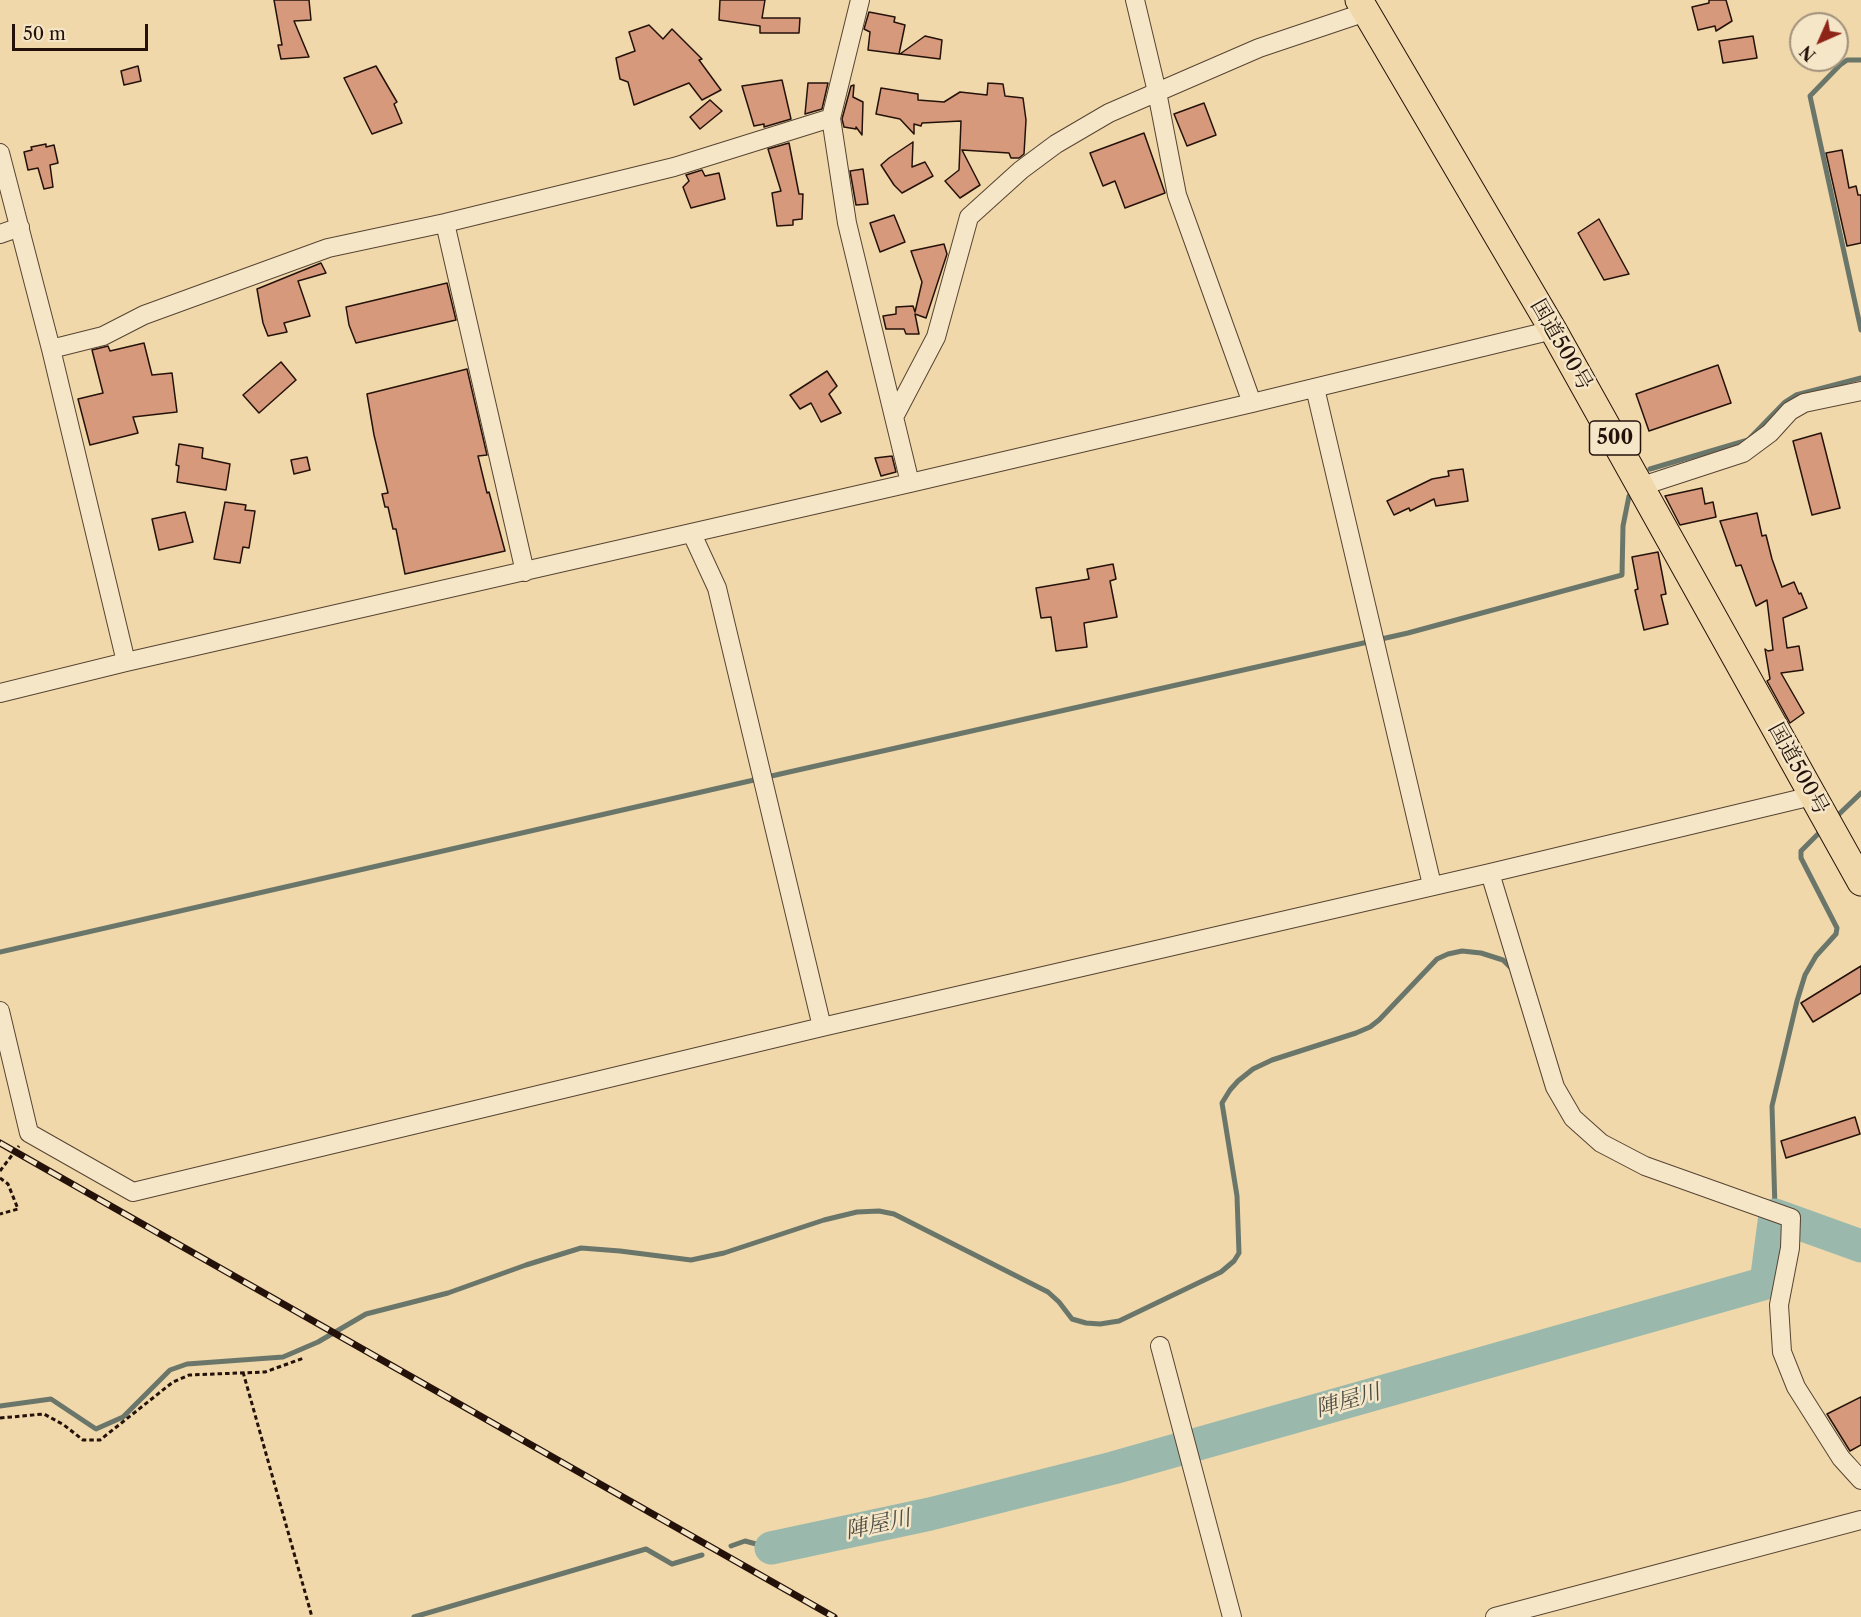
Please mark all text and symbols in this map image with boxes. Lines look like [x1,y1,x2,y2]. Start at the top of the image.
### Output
scale bar [15,12,152,50]
north arrow [1789,12,1849,72]
text: 50 m [23,23,66,45]
text: N [1796,41,1820,65]
street label: 国道500号 [1525,295,1597,395]
road number: 500 [1590,421,1640,455]
street label: 国道500号 [1762,719,1834,819]
water label: 陣屋川 [1313,1379,1383,1423]
water label: 陣屋川 [843,1505,913,1545]

